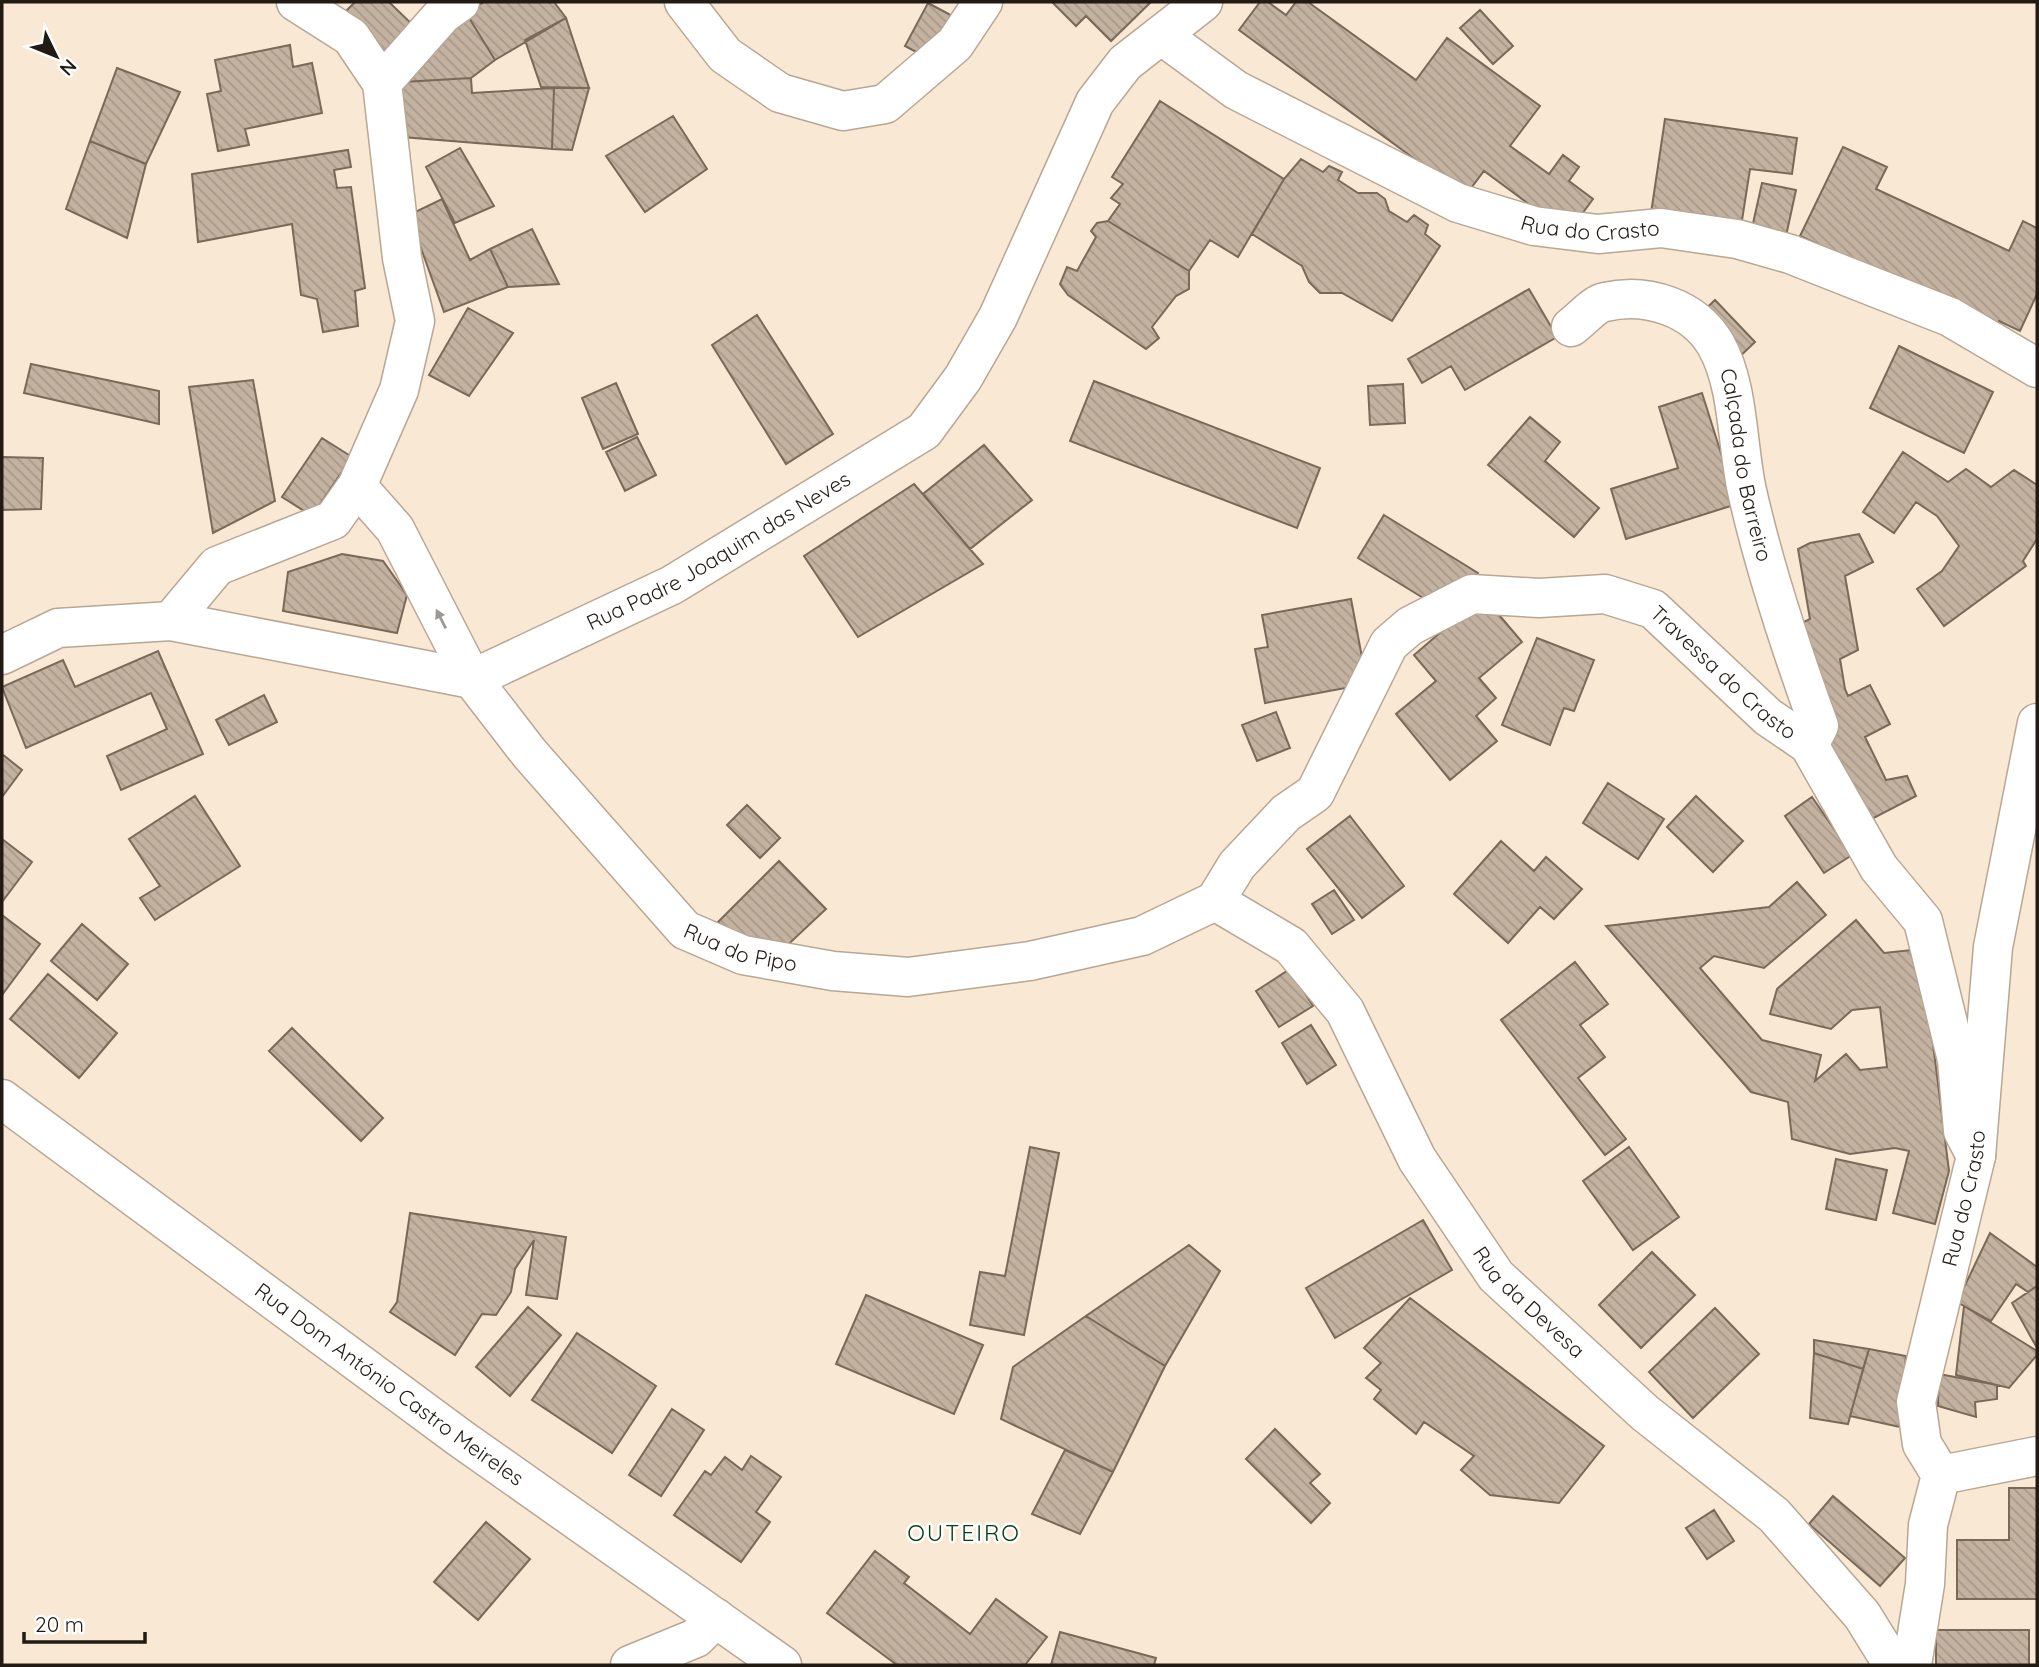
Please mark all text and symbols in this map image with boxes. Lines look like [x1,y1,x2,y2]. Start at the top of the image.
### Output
north arrow [21,21,91,91]
text: N [55,54,82,81]
street label: Rua do Crasto [1518,209,1661,246]
street label: Calçada do Barreiro [1715,365,1778,564]
street label: Rua Padre Joaquim das Neves [582,465,855,635]
street label: Travessa do Crasto [1645,599,1802,744]
one-way arrow [435,609,446,629]
street label: Rua do Pipo [680,917,799,976]
street label: Rua do Crasto [1936,1129,1990,1269]
street label: Rua da Devesa [1468,1241,1591,1363]
street label: Rua Dom António Castro Meireles [250,1277,529,1491]
district label: OUTEIRO [907,1518,1021,1547]
scale bar [24,1600,145,1644]
text: 20 m [35,1611,84,1637]

